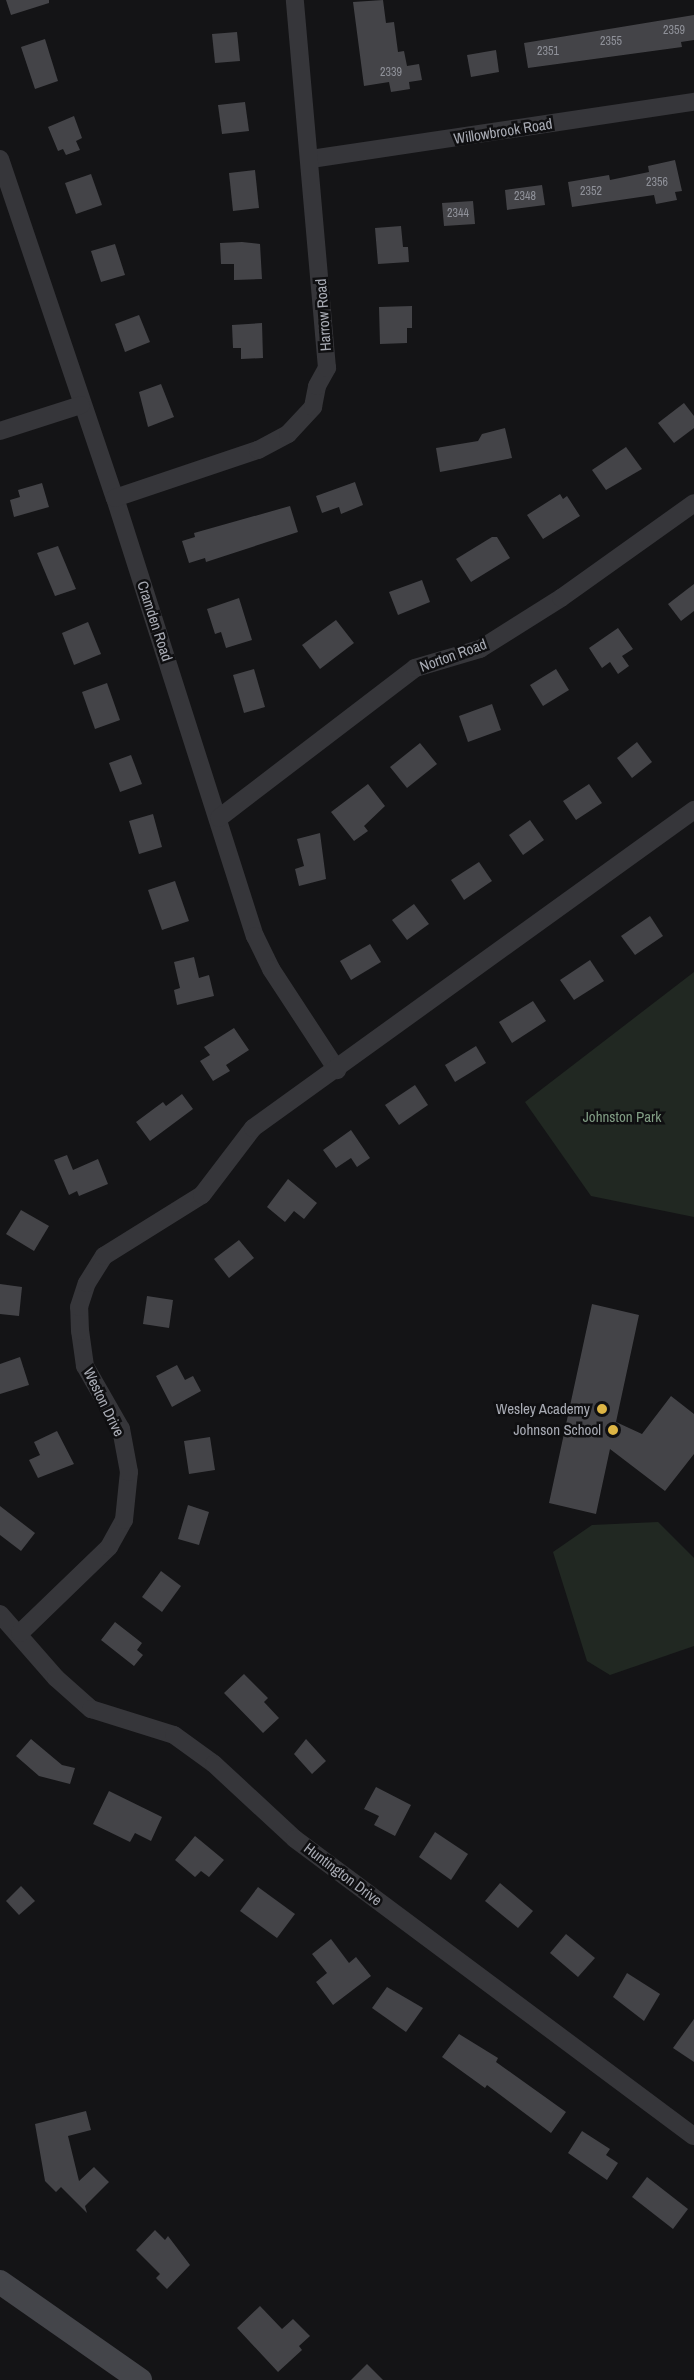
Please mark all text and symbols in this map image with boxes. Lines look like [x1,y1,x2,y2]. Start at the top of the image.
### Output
house number: 2359 [663,24,685,38]
house number: 2355 [600,35,622,49]
house number: 2351 [537,45,559,59]
house number: 2339 [380,66,402,80]
street label: Willowbrook Road [452,114,554,148]
house number: 2356 [646,176,668,190]
house number: 2352 [580,185,602,199]
house number: 2348 [514,190,536,204]
house number: 2344 [447,207,469,221]
street label: Harrow Road [311,278,335,352]
street label: Cramden Road [134,579,176,663]
street label: Norton Road [417,635,489,675]
park label: Johnston Park [583,1108,661,1126]
street label: Weston Drive [80,1365,128,1439]
place label: Wesley Academy [495,1400,590,1418]
marker: Wesley Academy [595,1402,609,1416]
place label: Johnson School [513,1421,601,1439]
marker: Johnson School [606,1423,620,1437]
street label: Huntington Drive [300,1839,386,1909]

